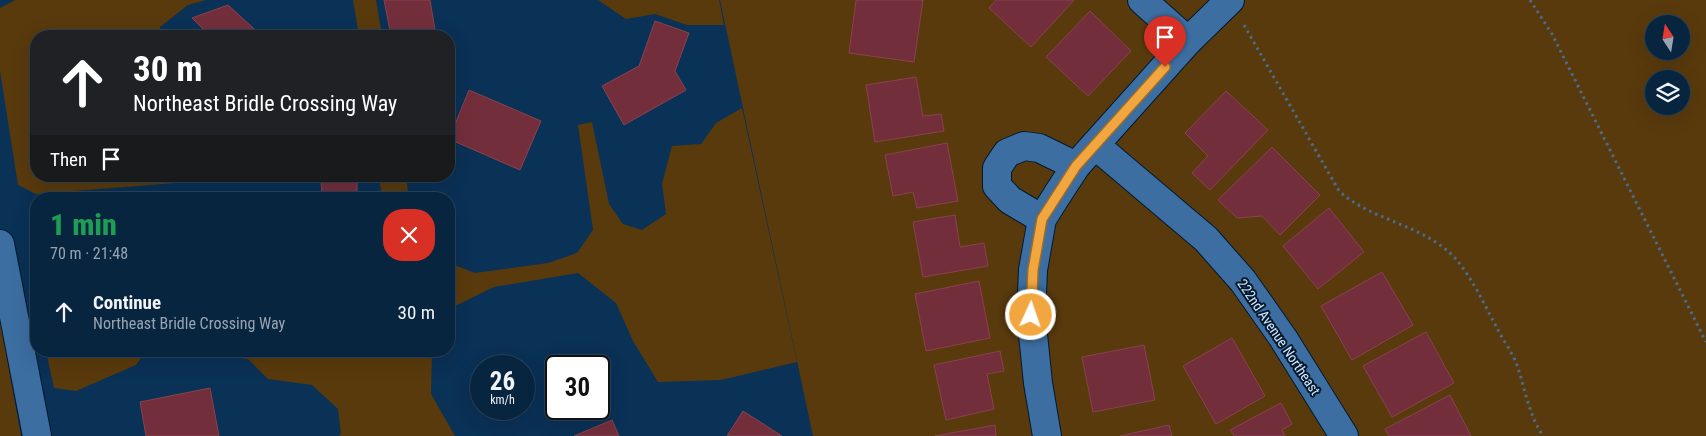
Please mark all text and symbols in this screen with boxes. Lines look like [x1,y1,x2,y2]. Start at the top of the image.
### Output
north arrow [1645,15,1690,60]
map controls [1645,15,1690,115]
pin [1144,16,1186,67]
icon: arrive [1151,23,1179,51]
text: 30 m [133,49,202,90]
icon: ahead [50,50,115,115]
button: layers [1645,70,1690,115]
text: Northeast Bridle Crossing Way [133,91,397,116]
icon: arrive [97,145,125,173]
text: Then [50,148,87,171]
text: 1 min [50,207,117,242]
button: close [383,209,435,261]
text: 70 m · 21:48 [50,244,128,263]
street label: 222nd Avenue Northeast [1234,276,1324,398]
position arrow [1004,288,1056,340]
text: Continue [93,291,161,314]
icon: ahead [50,298,78,326]
text: 30 m [398,301,435,324]
text: Northeast Bridle Crossing Way [93,314,285,333]
speed limit sign: 30 [545,355,610,420]
text: 26 [490,367,515,396]
text: km/h [490,393,515,407]

